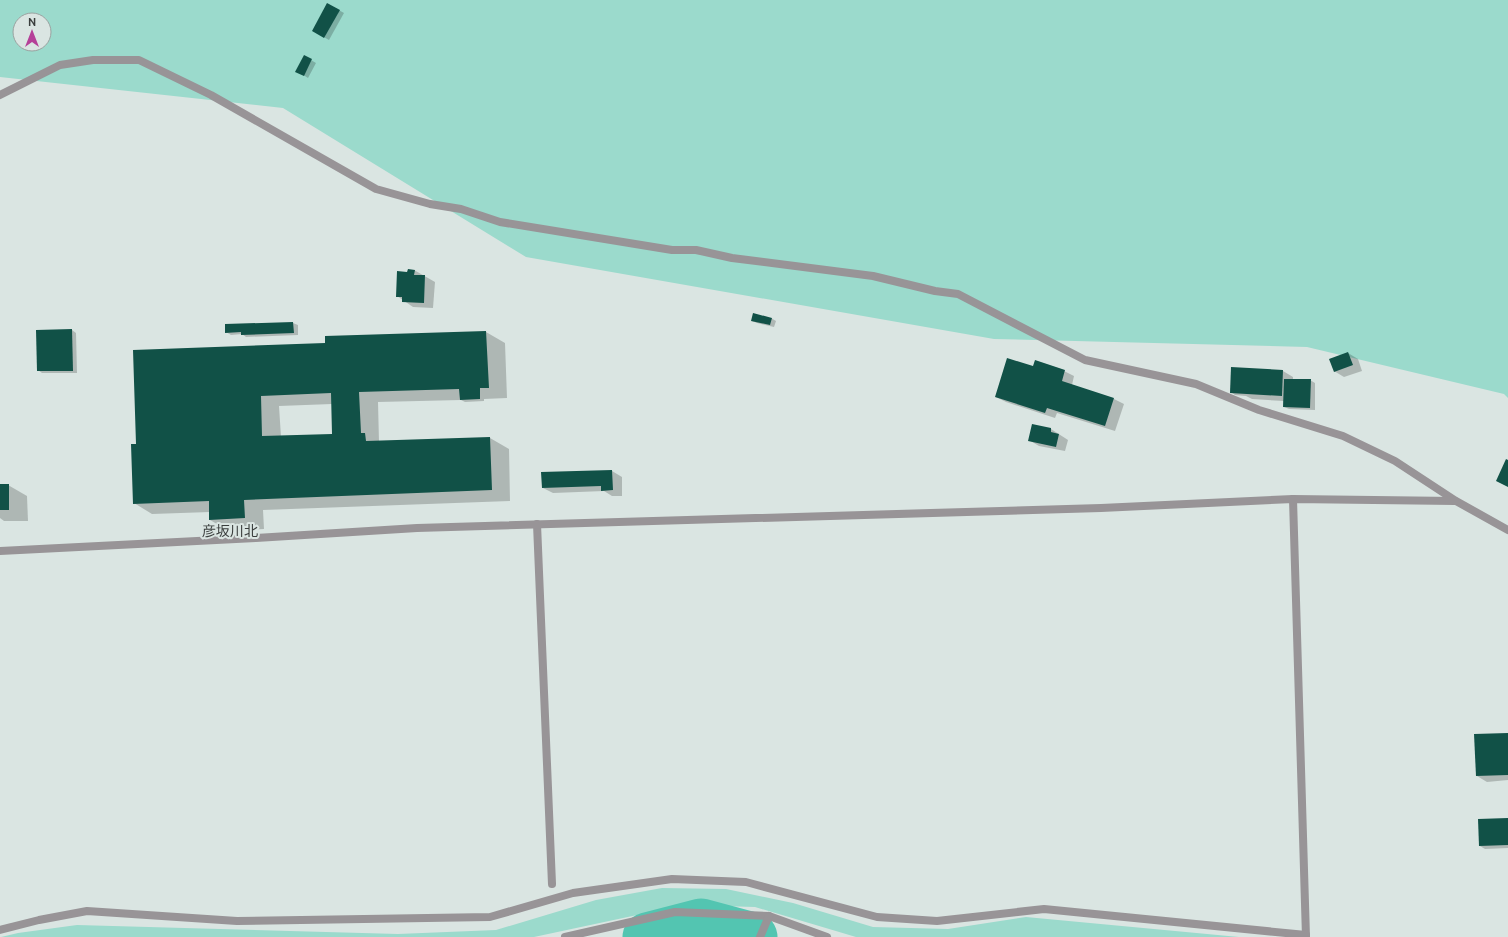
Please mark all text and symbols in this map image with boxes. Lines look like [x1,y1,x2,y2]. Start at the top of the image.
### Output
north arrow [12,12,52,52]
text: N [28,16,36,28]
district label: 彦坂川北 [202,523,258,539]

